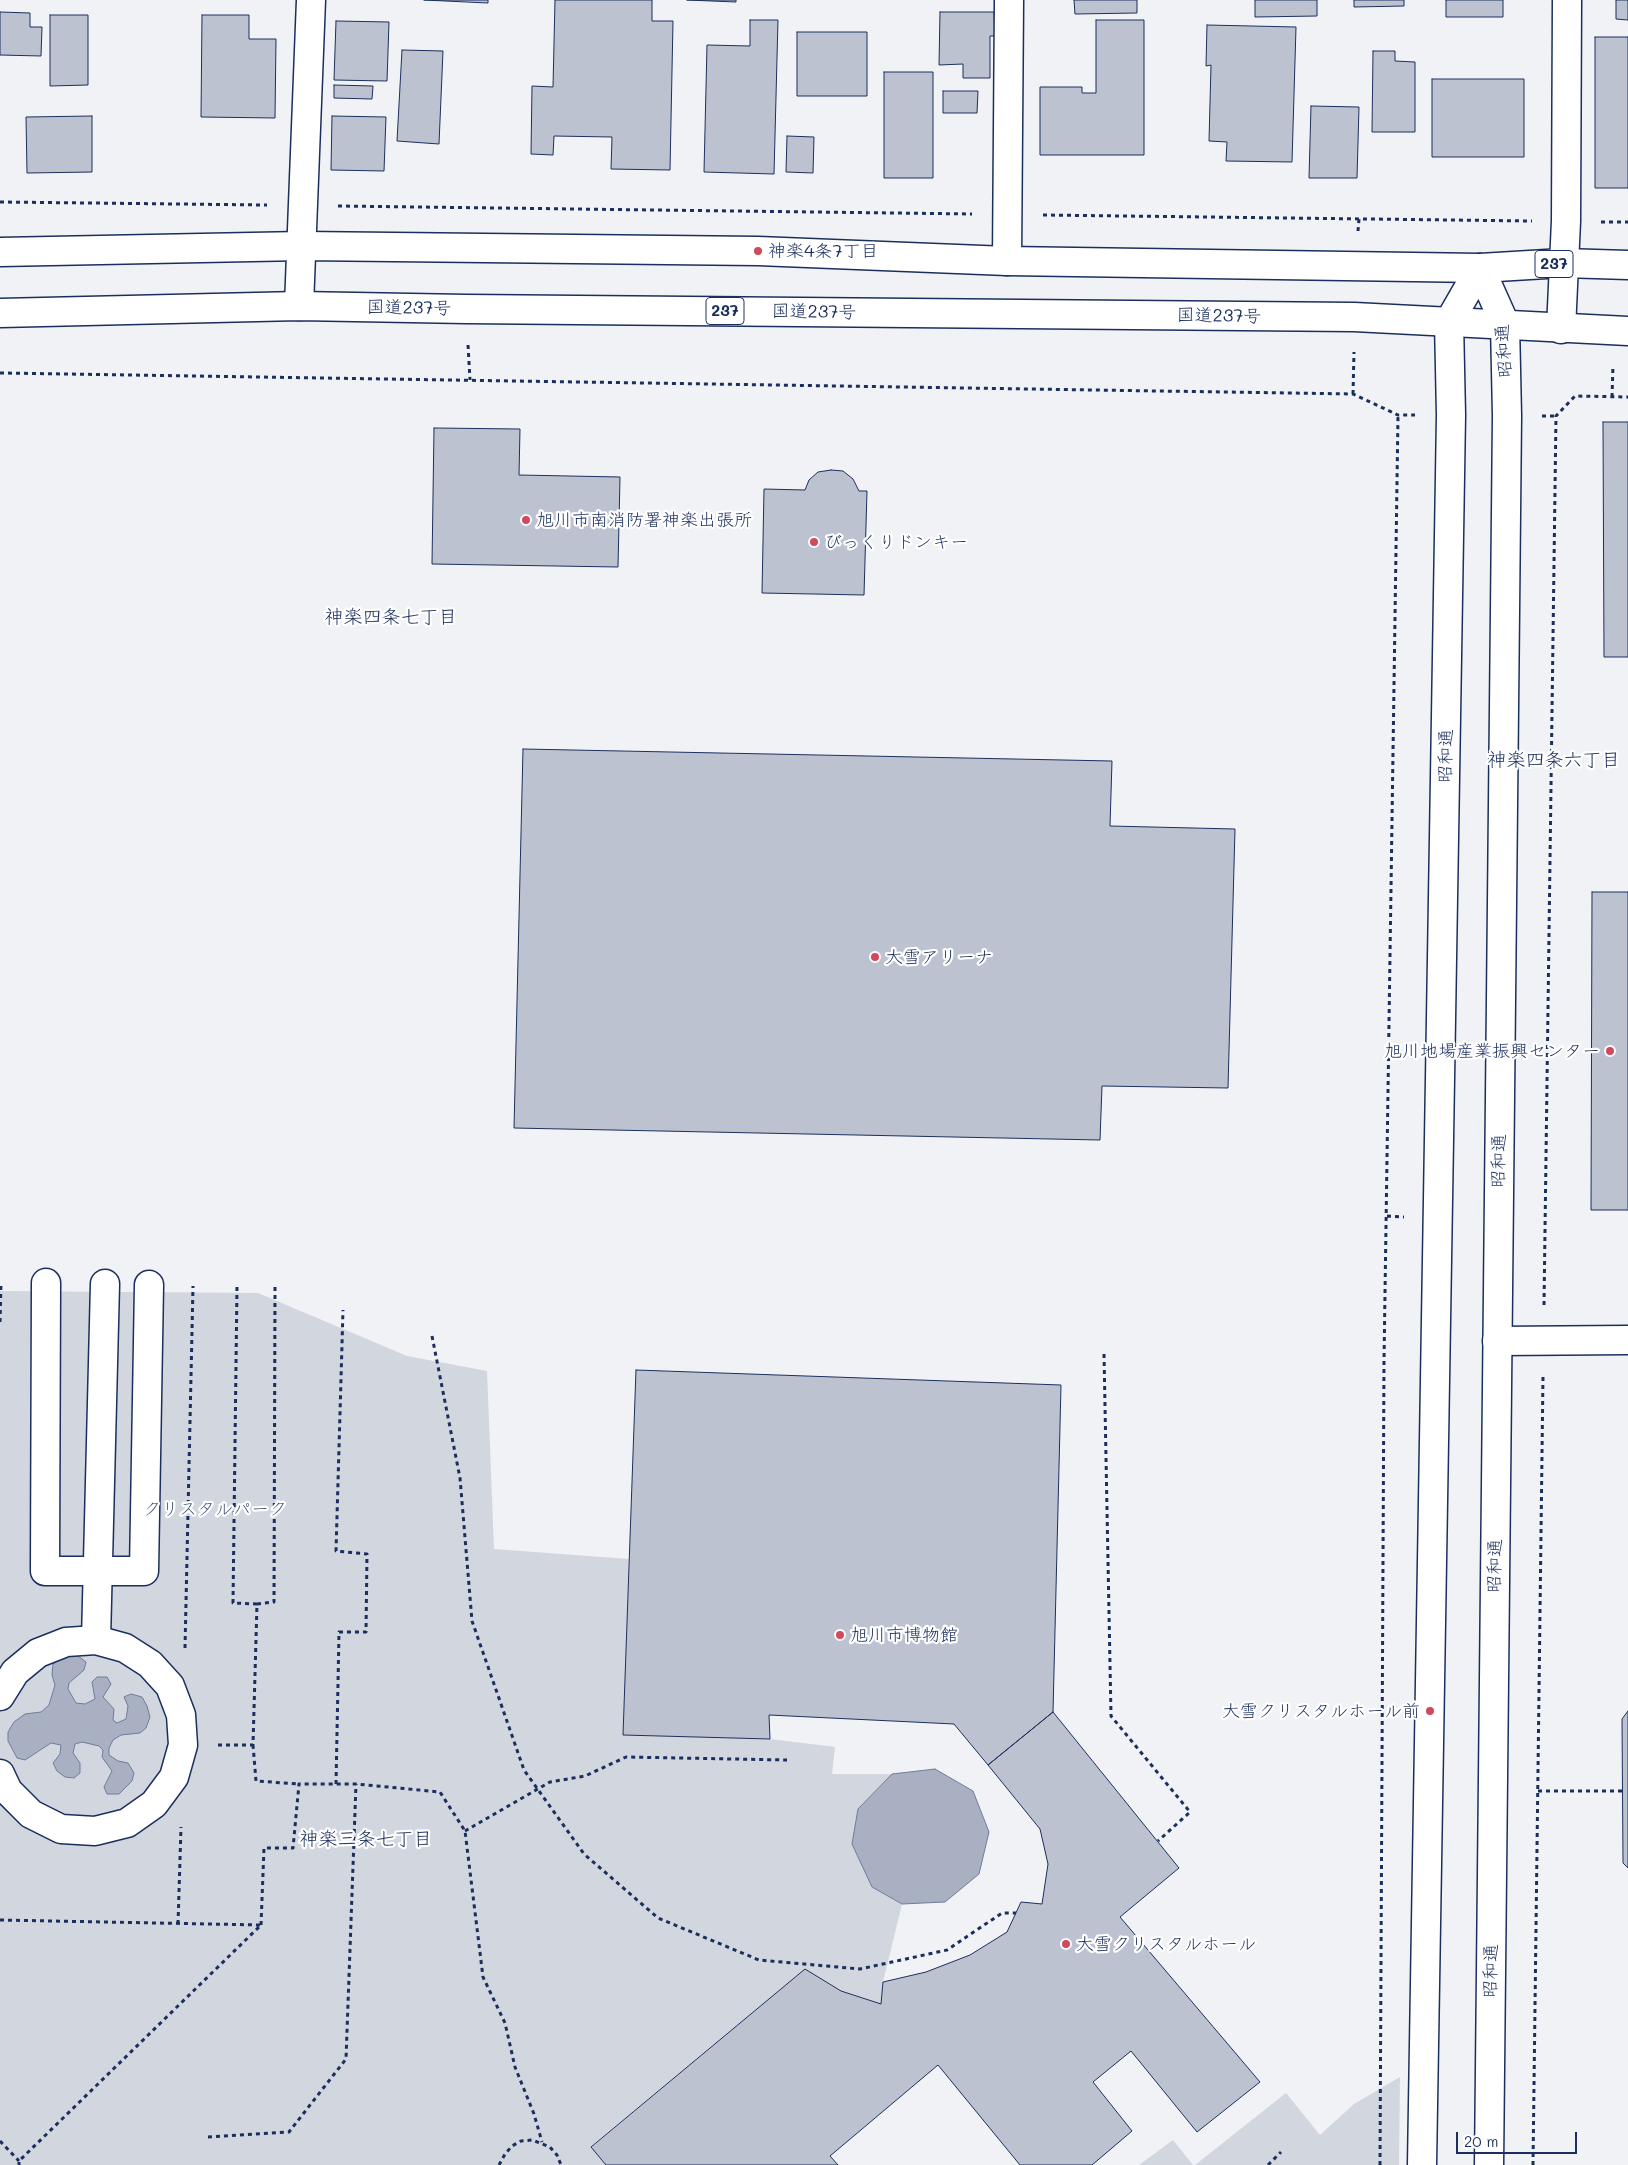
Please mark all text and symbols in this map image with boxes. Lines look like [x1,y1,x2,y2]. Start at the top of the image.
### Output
place label: 神楽4条7丁目 [768,240,879,262]
marker: 神楽4条7丁目 [752,245,764,257]
road number: 237 [1535,250,1573,278]
street label: 国道237号 [367,296,451,320]
road number: 237 [706,298,744,324]
street label: 国道237号 [772,300,856,324]
street label: 国道237号 [1177,304,1261,328]
street label: 昭和通 [1491,323,1517,379]
place label: 旭川市南消防署神楽出張所 [536,509,752,531]
marker: 旭川市南消防署神楽出張所 [520,514,532,526]
place label: びっくりドンキー [824,531,968,553]
marker: びっくりドンキー [808,536,820,548]
district label: 神楽四条七丁目 [325,606,457,628]
street label: 昭和通 [1435,729,1457,783]
district label: 神楽四条六丁目 [1488,749,1620,771]
place label: 大雪アリーナ [885,946,993,968]
marker: 大雪アリーナ [869,951,881,963]
place label: 旭川地場産業振興センター [1384,1040,1600,1062]
marker: 旭川地場産業振興センター [1604,1045,1616,1057]
street label: 昭和通 [1488,1134,1510,1188]
park label: クリスタルパーク [143,1498,287,1520]
street label: 昭和通 [1484,1539,1506,1593]
place label: 旭川市博物館 [850,1624,958,1646]
marker: 旭川市博物館 [834,1629,846,1641]
place label: 大雪クリスタルホール前 [1222,1700,1420,1722]
marker: 大雪クリスタルホール前 [1424,1705,1436,1717]
district label: 神楽三条七丁目 [300,1828,432,1850]
place label: 大雪クリスタルホール [1076,1933,1256,1955]
marker: 大雪クリスタルホール [1060,1938,1072,1950]
street label: 昭和通 [1480,1944,1502,1998]
scale bar [1458,2122,1579,2154]
text: 20 m [1464,2131,1498,2151]

